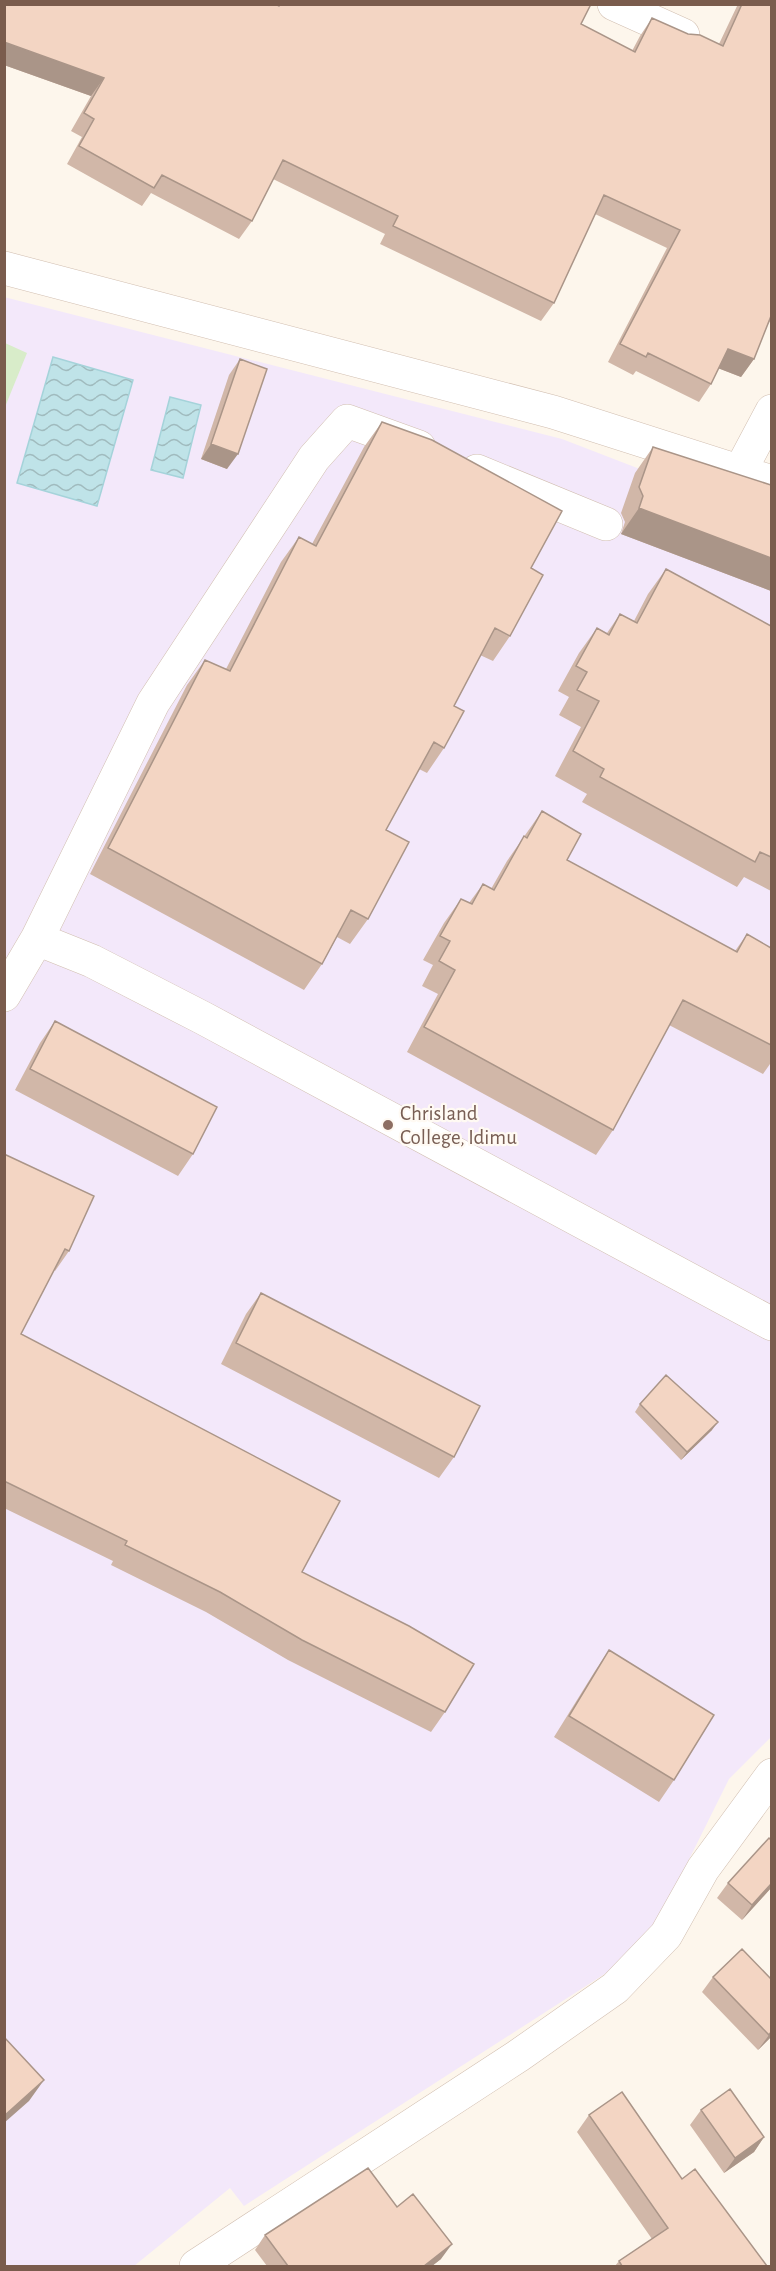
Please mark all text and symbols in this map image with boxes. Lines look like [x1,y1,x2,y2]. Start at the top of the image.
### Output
place label: Chrisland College, Idimu [400,1103,517,1148]
marker: Chrisland College, Idimu [381,1118,395,1132]

